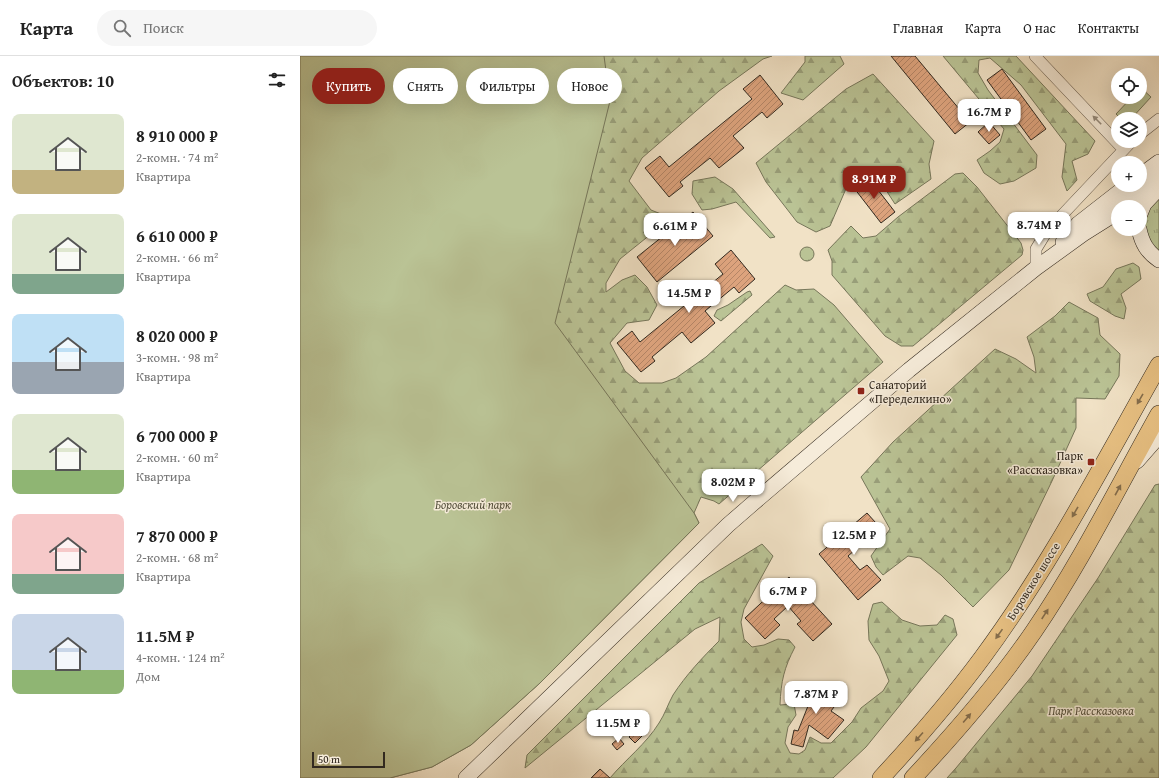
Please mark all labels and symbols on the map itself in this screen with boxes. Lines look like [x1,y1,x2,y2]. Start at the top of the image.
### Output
pin: 16.7M ₽ [952,99,1026,133]
one-way arrow [1092,115,1102,125]
pin: 8.91M ₽ [837,166,911,200]
pin: 8.74M ₽ [1002,212,1076,246]
pin: 6.61M ₽ [638,213,712,247]
pin: 14.5M ₽ [652,280,726,314]
place label: Санаторий «Переделкино» [869,376,952,407]
marker: Санаторий «Переделкино» [856,386,866,396]
one-way arrow [1136,393,1143,405]
place label: Парк «Рассказовка» [1007,447,1084,478]
marker: Парк «Рассказовка» [1086,457,1096,467]
pin: 8.02M ₽ [696,469,770,503]
one-way arrow [1115,484,1122,496]
park label: Боровский парк [435,496,511,513]
one-way arrow [1072,506,1079,518]
pin: 12.5M ₽ [817,522,891,556]
street label: Боровское шоссе [1002,539,1064,623]
pin: 6.7M ₽ [755,578,821,612]
one-way arrow [1041,609,1049,619]
one-way arrow [995,629,1003,639]
pin: 7.87M ₽ [779,681,853,715]
park label: Парк Рассказовка [1048,702,1134,719]
pin: 11.5M ₽ [581,710,655,744]
one-way arrow [963,713,972,723]
one-way arrow [915,731,924,742]
scale bar [312,750,385,769]

